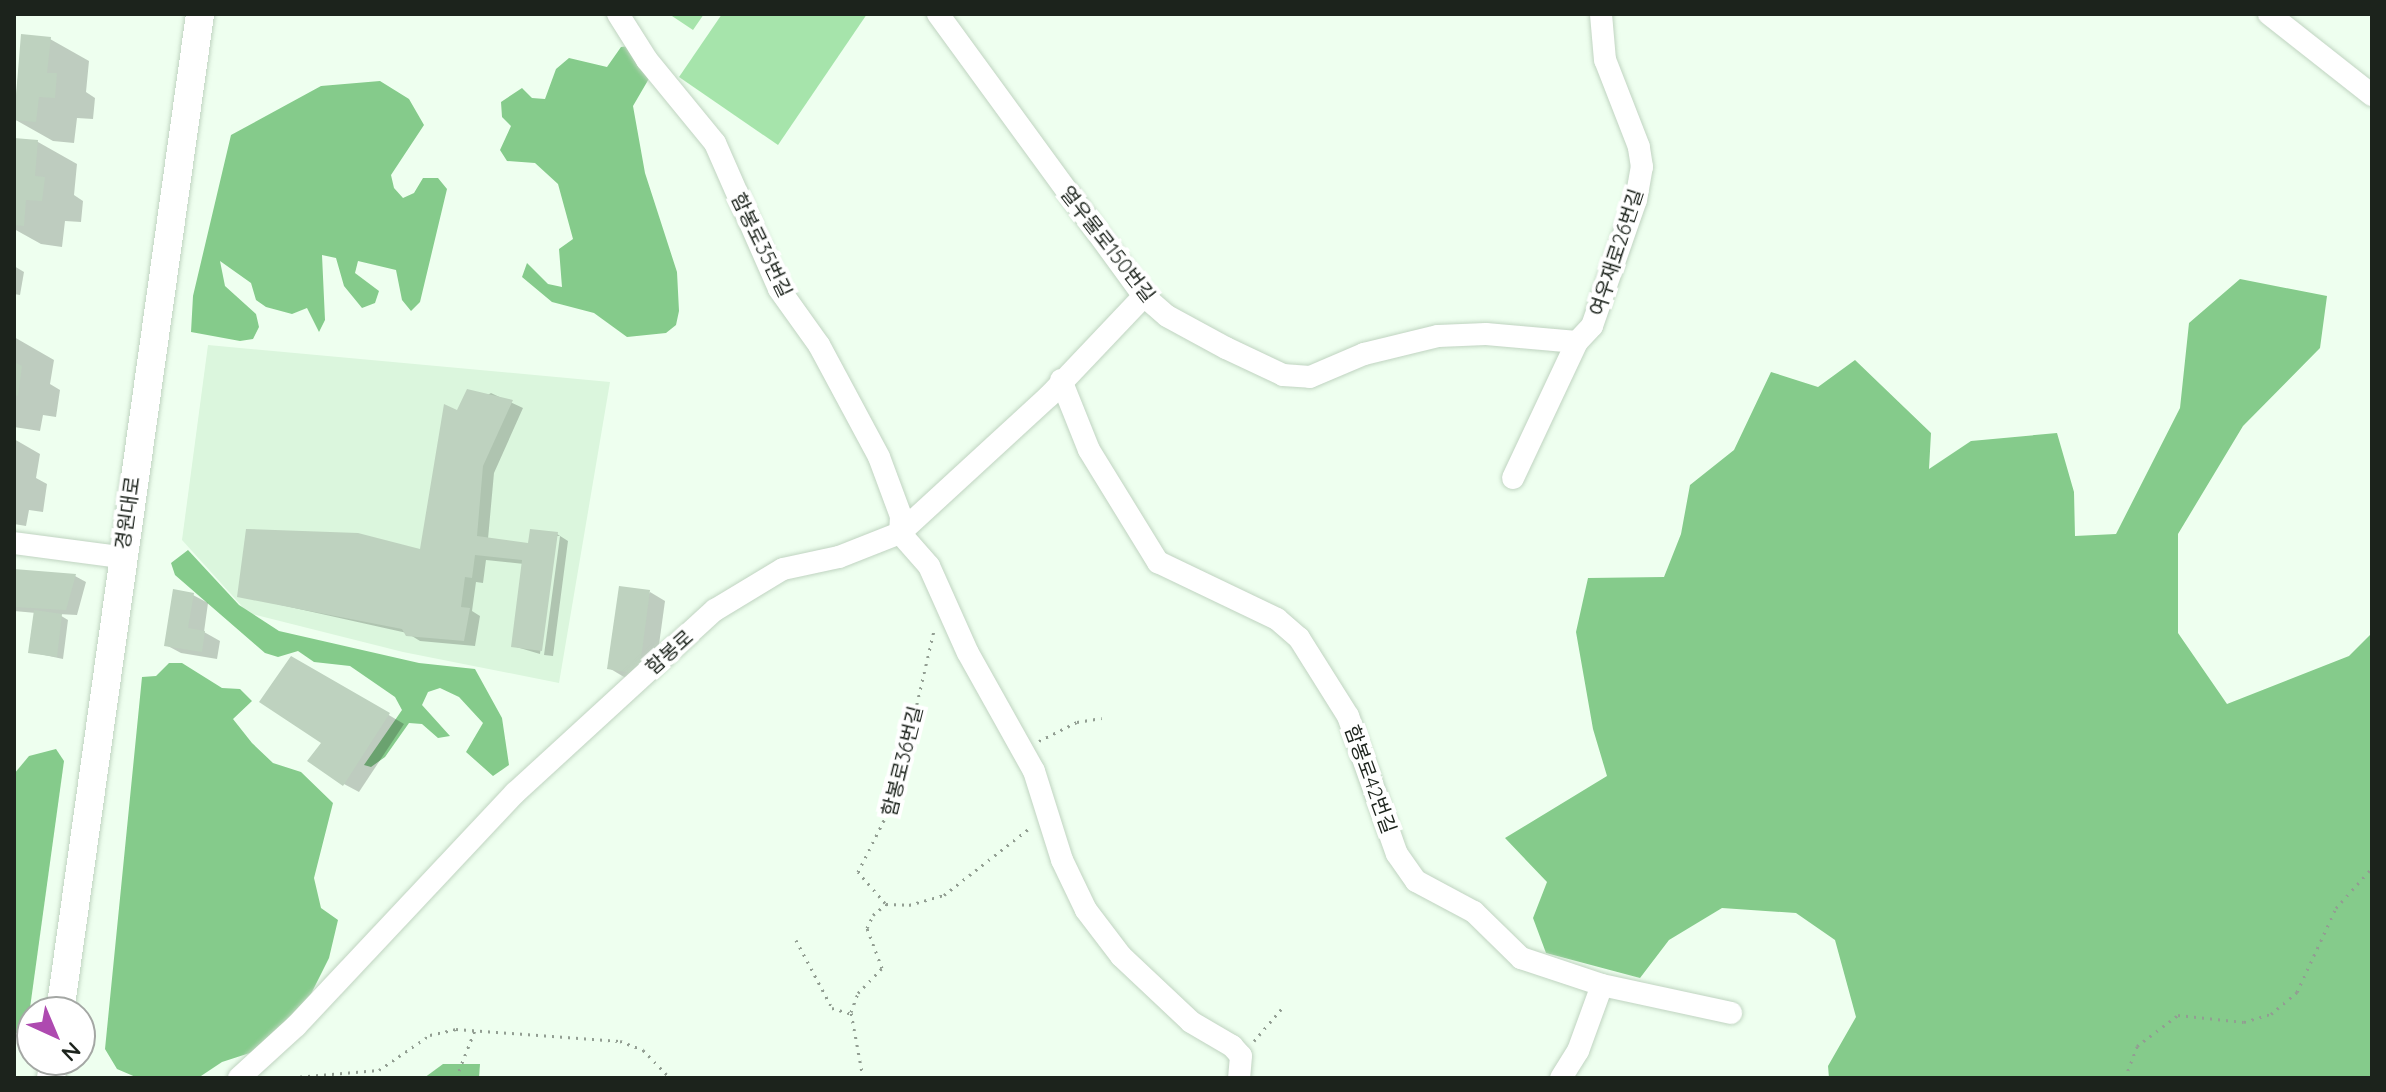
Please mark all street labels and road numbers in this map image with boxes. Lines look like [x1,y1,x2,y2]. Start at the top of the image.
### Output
street label: 열우물로150번길 [1055,181,1161,307]
street label: 여우재로26번길 [1584,185,1648,319]
street label: 함봉로35번길 [726,189,798,301]
street label: 경원대로 [110,475,144,551]
street label: 함봉로 [640,625,698,679]
street label: 함봉로36번길 [877,703,927,819]
street label: 함봉로42번길 [1340,722,1402,836]

